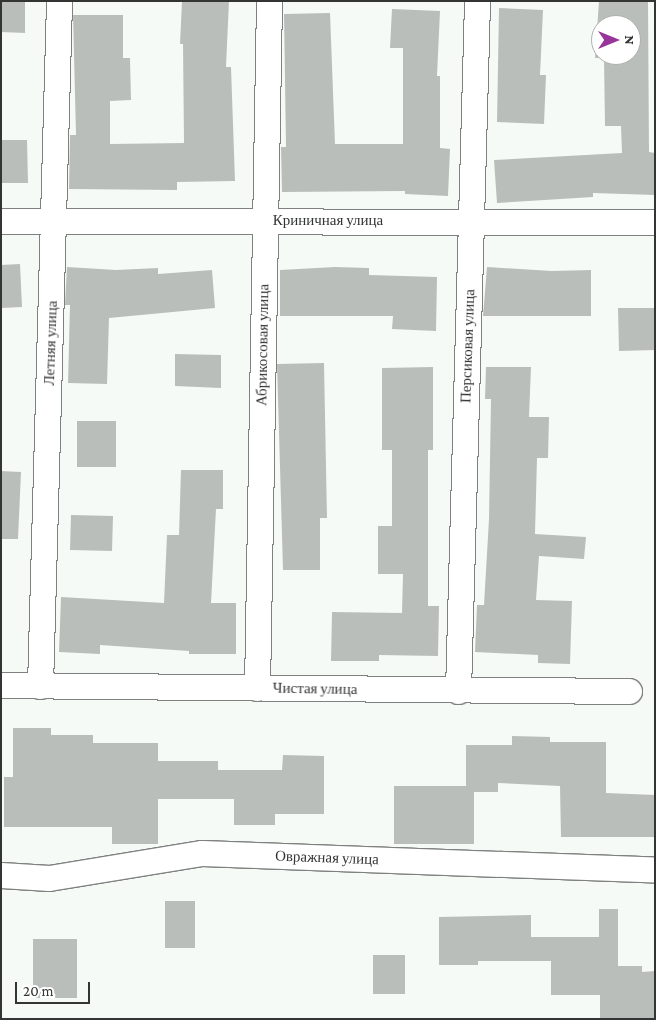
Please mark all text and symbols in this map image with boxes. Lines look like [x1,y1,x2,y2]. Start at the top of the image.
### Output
north arrow [591,15,641,65]
text: N [622,35,638,45]
street label: Криничная улица [273,212,383,230]
street label: Абрикосовая улица [253,284,273,406]
street label: Персиковая улица [457,289,479,403]
street label: Летняя улица [41,300,61,386]
street label: Чистая улица [273,679,357,699]
street label: Овражная улица [275,847,379,869]
scale bar [18,972,92,1004]
text: 20 m [23,983,54,999]

